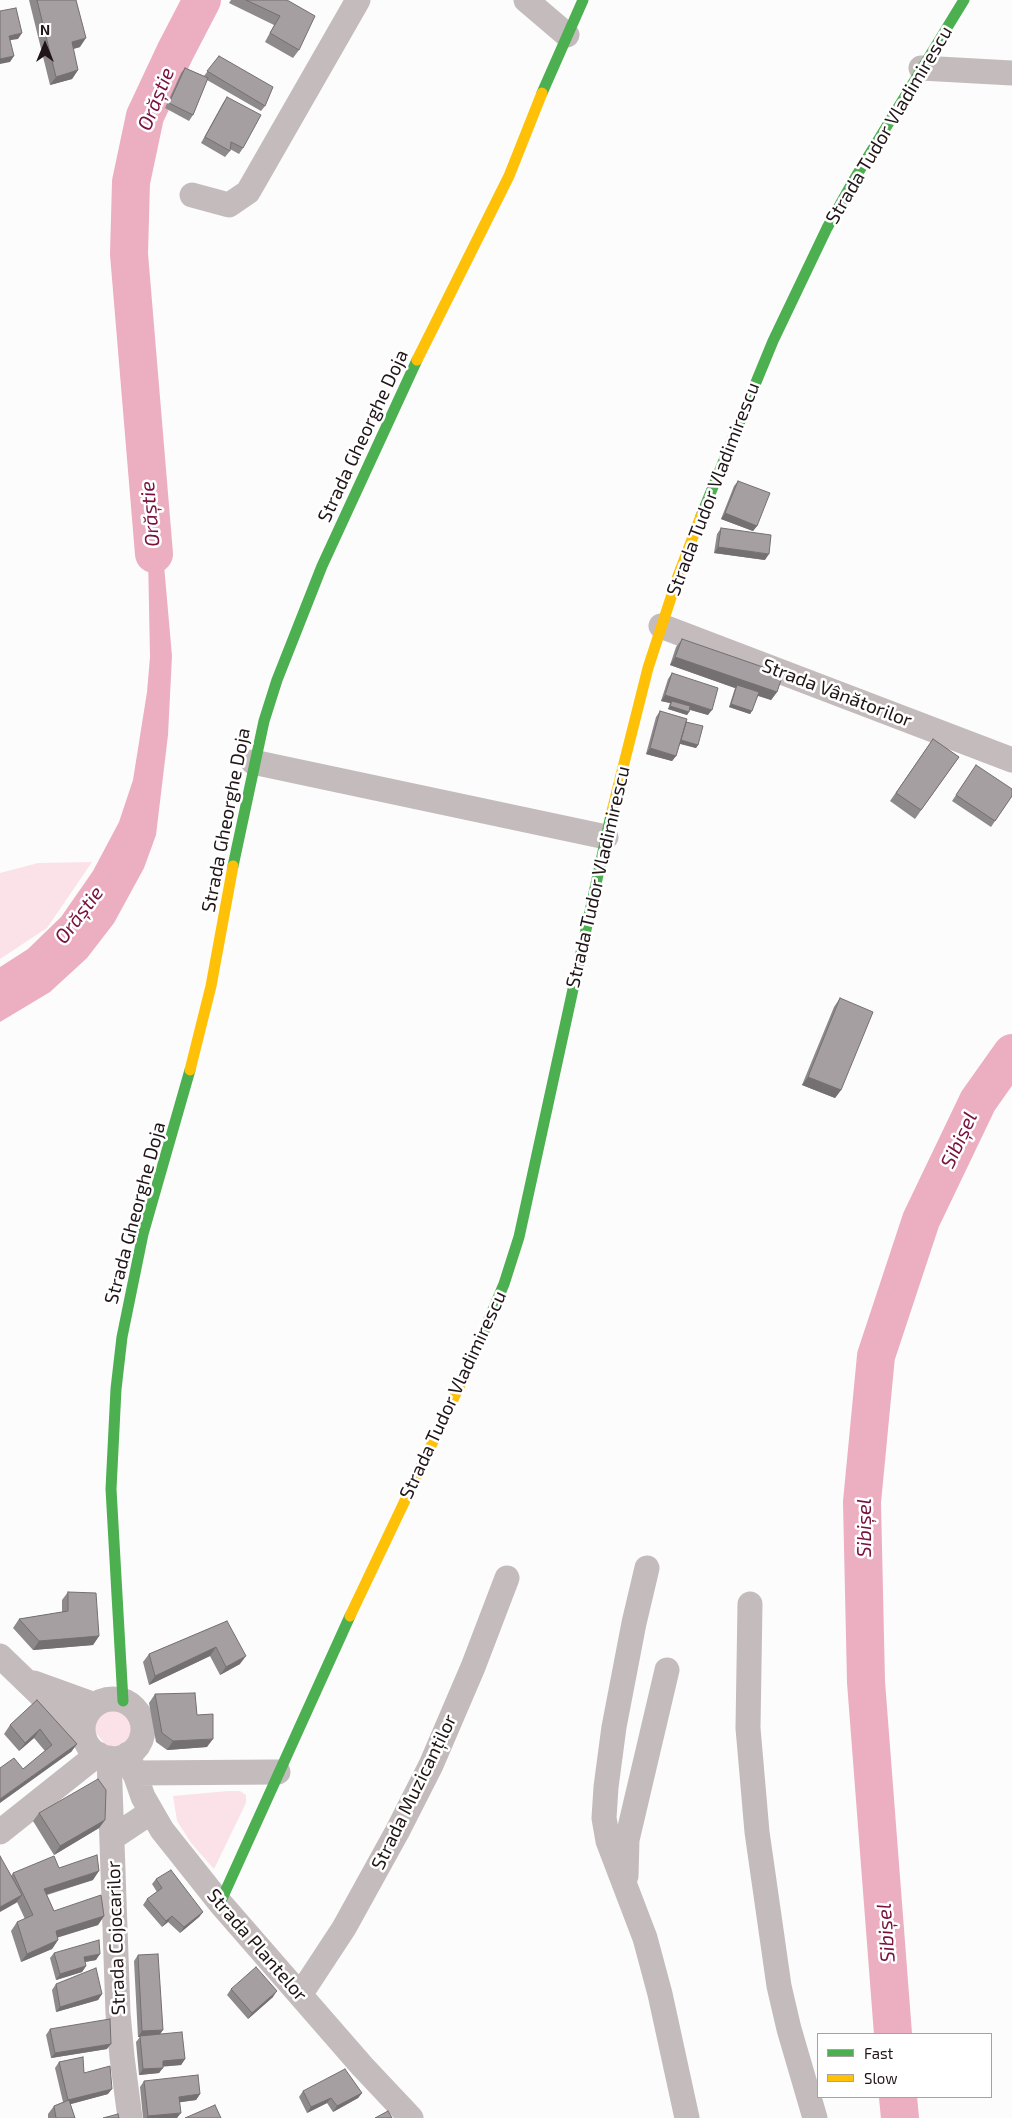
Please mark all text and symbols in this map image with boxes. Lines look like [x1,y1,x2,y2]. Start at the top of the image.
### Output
north arrow [20,20,70,70]
text: N [40,21,50,38]
street label: Strada Tudor Vladimirescu [821,22,957,228]
water label: Orăștie [133,64,179,134]
street label: Strada Gheorghe Doja [313,346,413,526]
street label: Strada Tudor Vladimirescu [662,379,764,599]
water label: Orăștie [135,480,165,548]
street label: Strada Vânătorilor [759,654,915,732]
street label: Strada Gheorghe Doja [197,726,255,914]
street label: Strada Tudor Vladimirescu [561,764,635,990]
water label: Orăștie [50,881,108,949]
water label: Sibișel [936,1108,982,1172]
street label: Strada Gheorghe Doja [100,1119,170,1307]
street label: Strada Tudor Vladimirescu [395,1287,511,1503]
water label: Sibișel [852,1498,876,1558]
street label: Strada Muzicanților [366,1711,462,1873]
street label: Strada Cojocarilor [102,1860,130,2016]
street label: Strada Plantelor [202,1884,312,2006]
water label: Sibișel [872,1903,900,1963]
legend [817,2033,992,2098]
text: Fast [864,2044,893,2062]
text: Slow [864,2069,898,2087]

